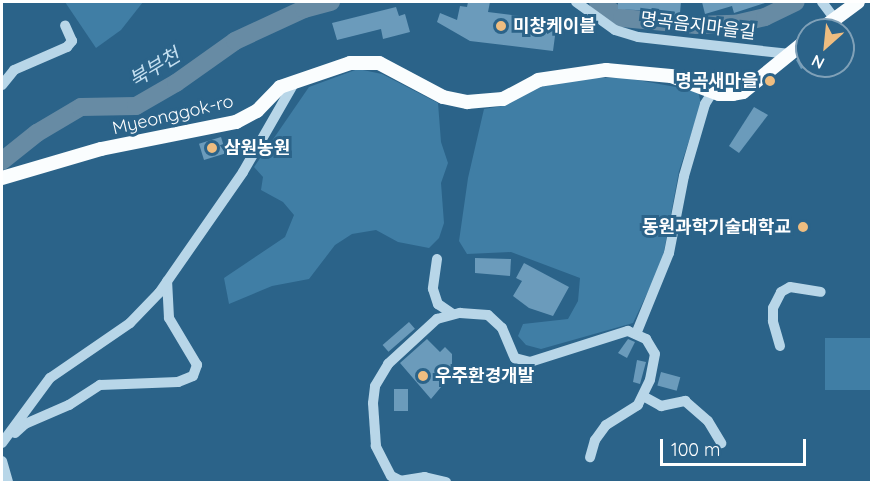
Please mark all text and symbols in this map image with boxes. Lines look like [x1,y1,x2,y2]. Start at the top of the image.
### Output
street label: 명곡음지마을길 [639,8,757,44]
place label: 미창케이블 [513,15,596,37]
north arrow [795,18,855,78]
marker: 미창케이블 [494,19,508,33]
water label: 북부천 [124,42,184,92]
text: N [808,51,828,74]
place label: 명곡새마을 [675,70,758,92]
marker: 명곡새마을 [763,74,777,88]
street label: Myeonggok-ro [110,91,236,139]
place label: 삼원농원 [224,137,290,159]
marker: 삼원농원 [205,141,219,155]
place label: 동원과학기술대학교 [642,216,791,238]
marker: 동원과학기술대학교 [796,220,810,234]
place label: 우주환경개발 [435,365,534,387]
marker: 우주환경개발 [416,369,430,383]
scale bar [663,427,808,465]
text: 100 m [671,438,720,461]

